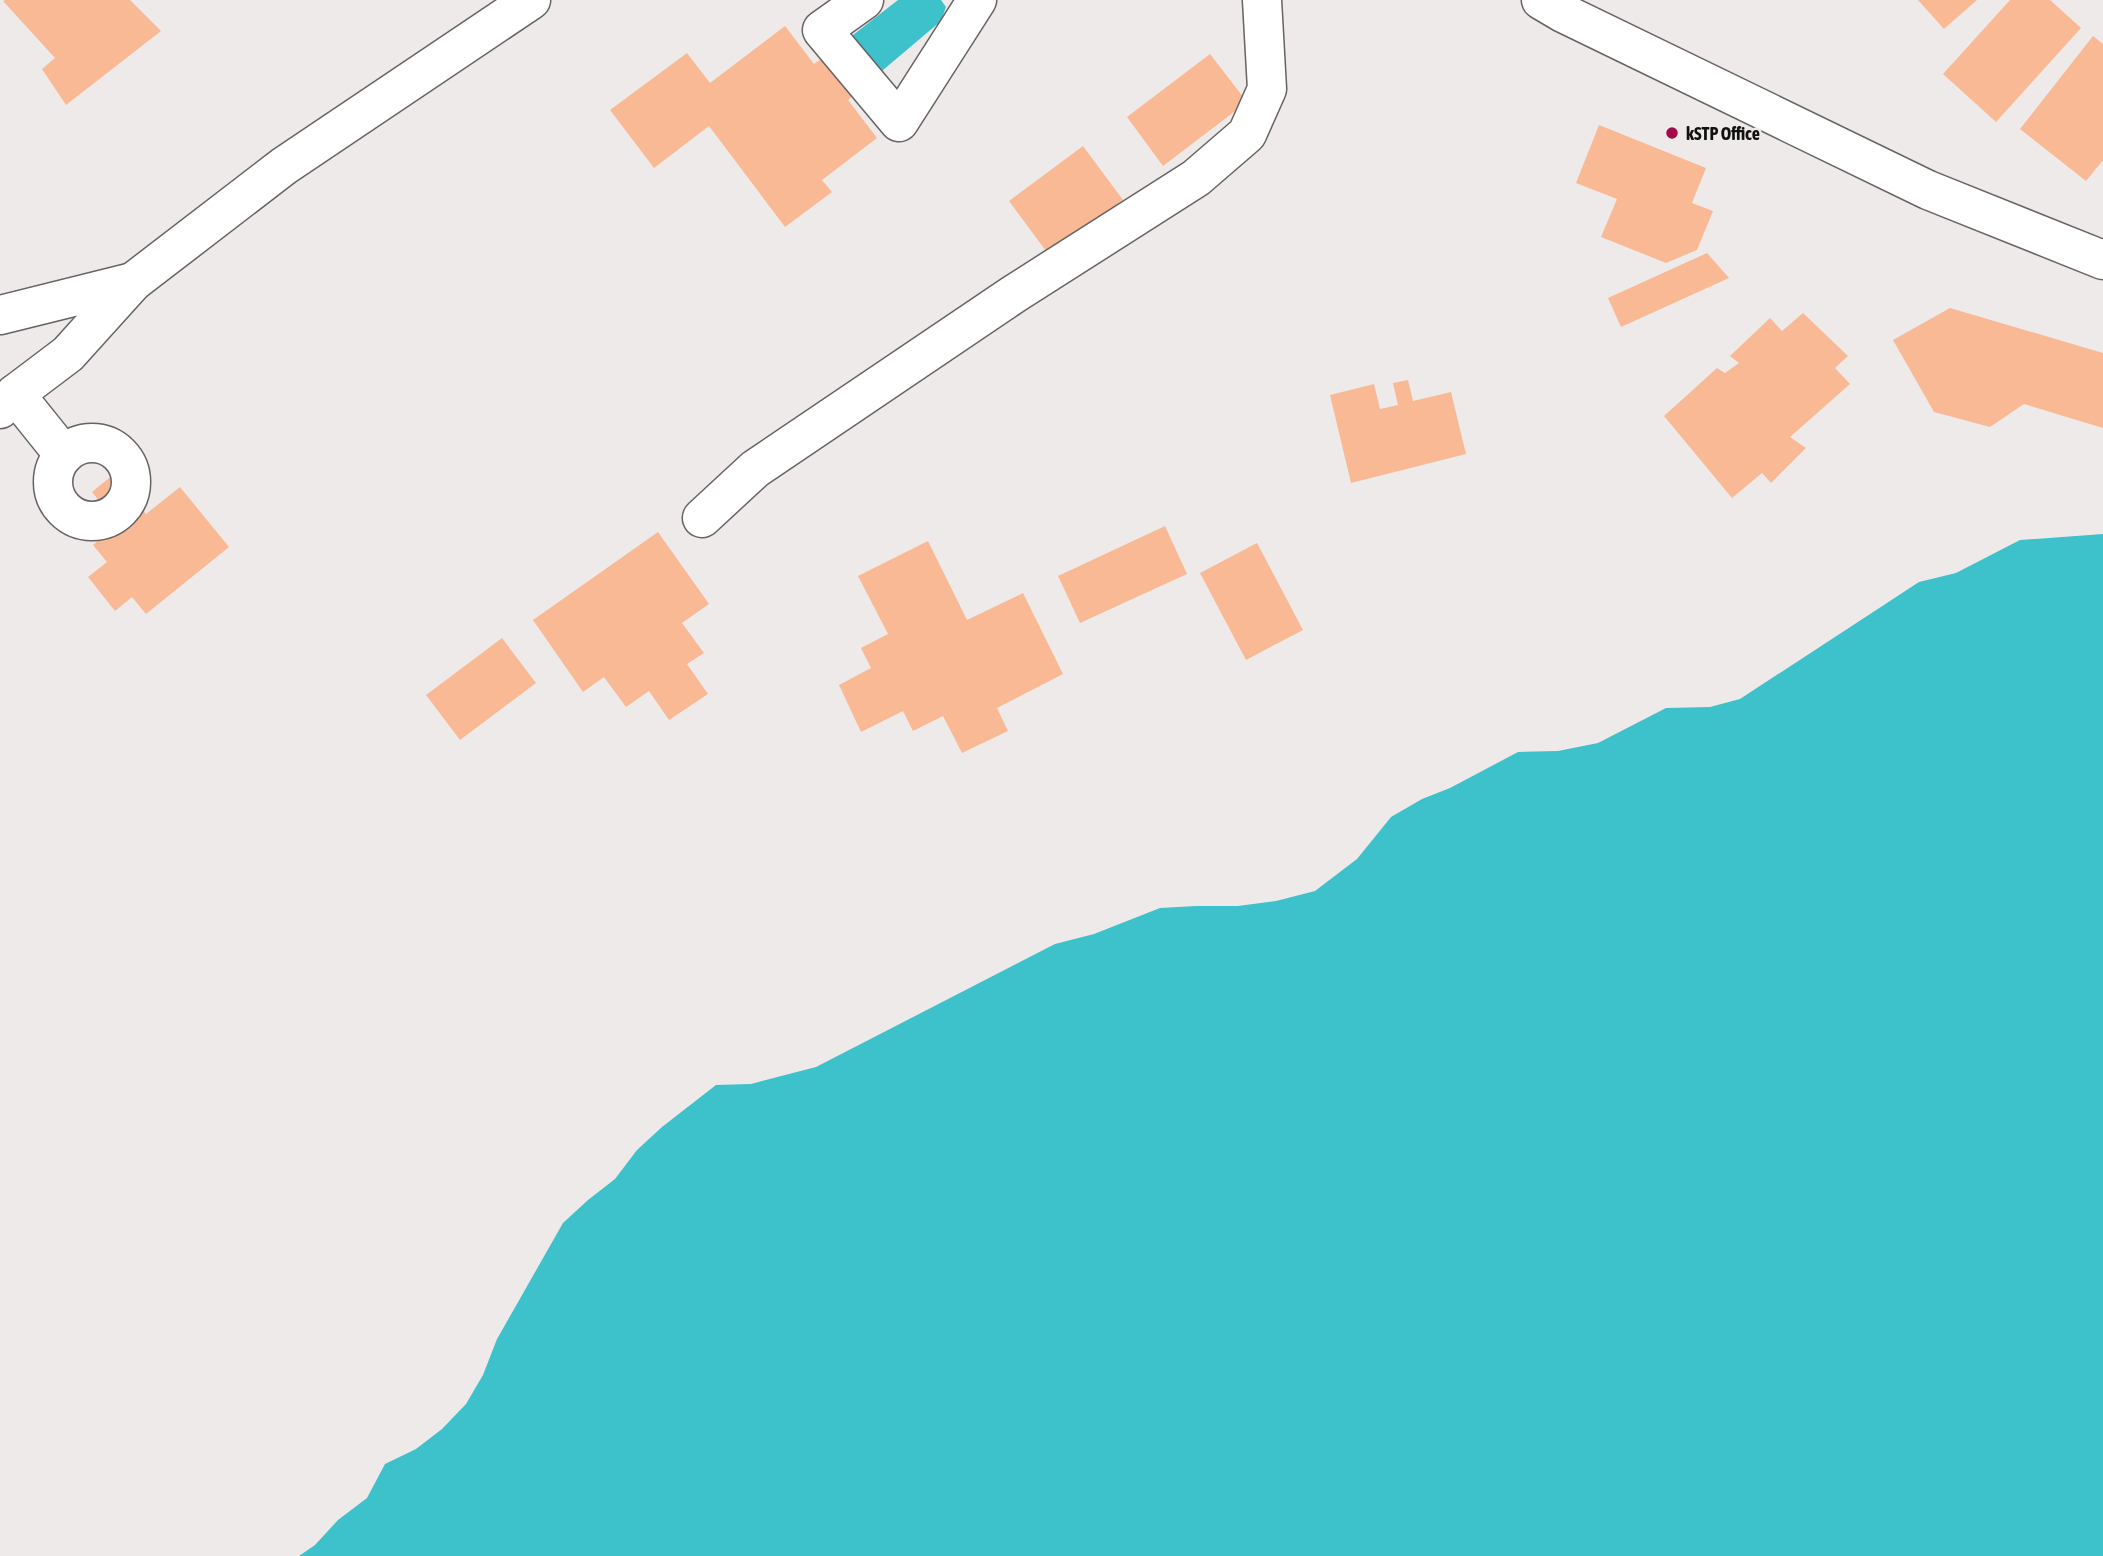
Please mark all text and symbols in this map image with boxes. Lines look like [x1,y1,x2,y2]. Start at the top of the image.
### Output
place label: kSTP Office [1686,123,1760,144]
marker: kSTP Office [1664,125,1680,141]

